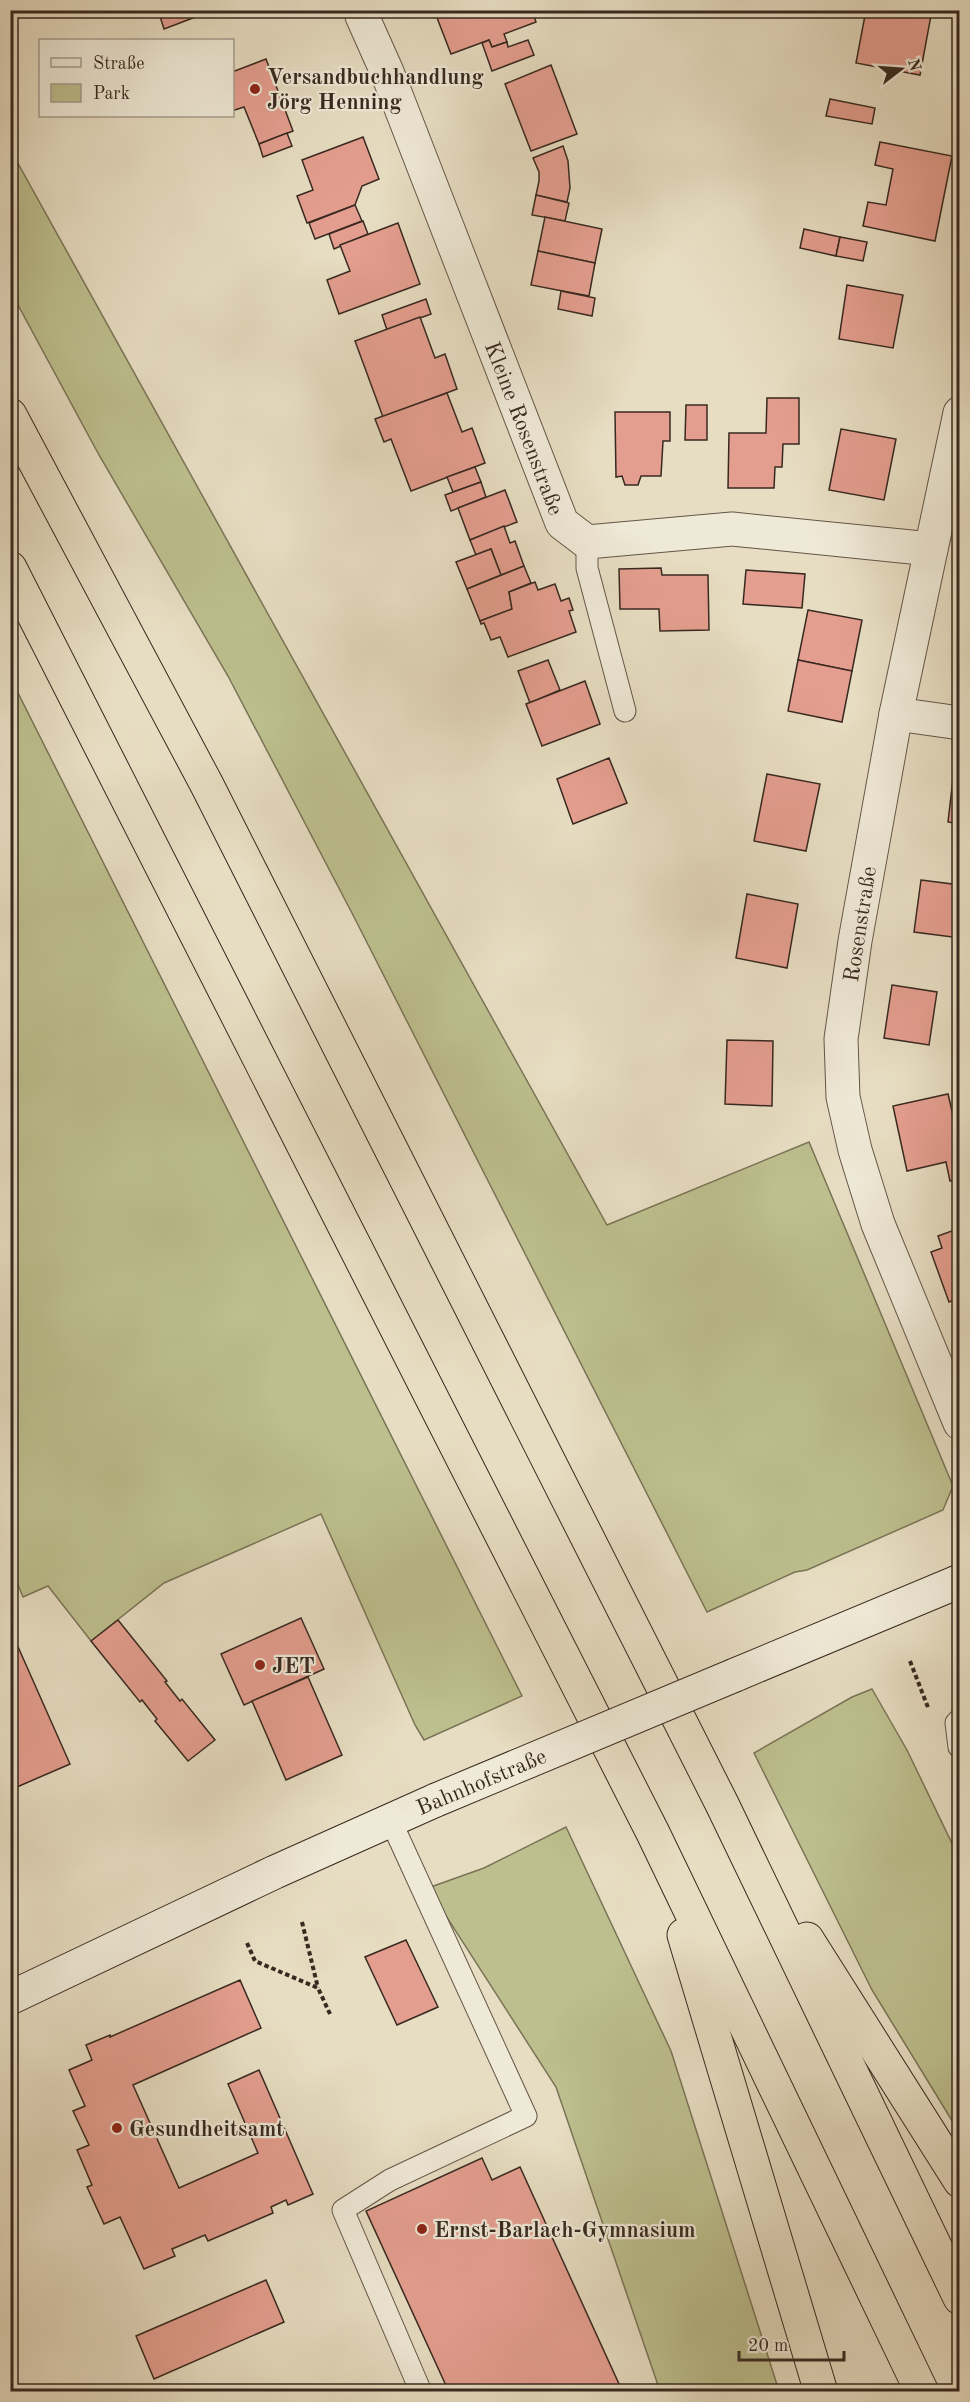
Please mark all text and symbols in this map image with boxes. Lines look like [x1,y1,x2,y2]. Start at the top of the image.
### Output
legend [39,39,234,117]
north arrow [871,39,931,99]
text: Straße [93,55,144,73]
text: N [904,57,923,74]
place label: Versandbuchhandlung Jörg Henning [267,67,484,114]
marker: Versandbuchhandlung Jörg Henning [248,82,262,96]
text: Park [93,85,130,103]
street label: Kleine Rosenstraße [480,339,566,518]
street label: Rosenstraße [841,865,881,984]
place label: JET [272,1656,315,1678]
marker: JET [253,1658,267,1672]
street label: Bahnhofstraße [414,1746,550,1820]
place label: Gesundheitsamt [129,2119,284,2141]
marker: Gesundheitsamt [110,2121,124,2135]
place label: Ernst-Barlach-Gymnasium [434,2220,696,2242]
marker: Ernst-Barlach-Gymnasium [415,2222,429,2236]
scale bar [739,2324,844,2362]
text: 20 m [748,2337,788,2355]

